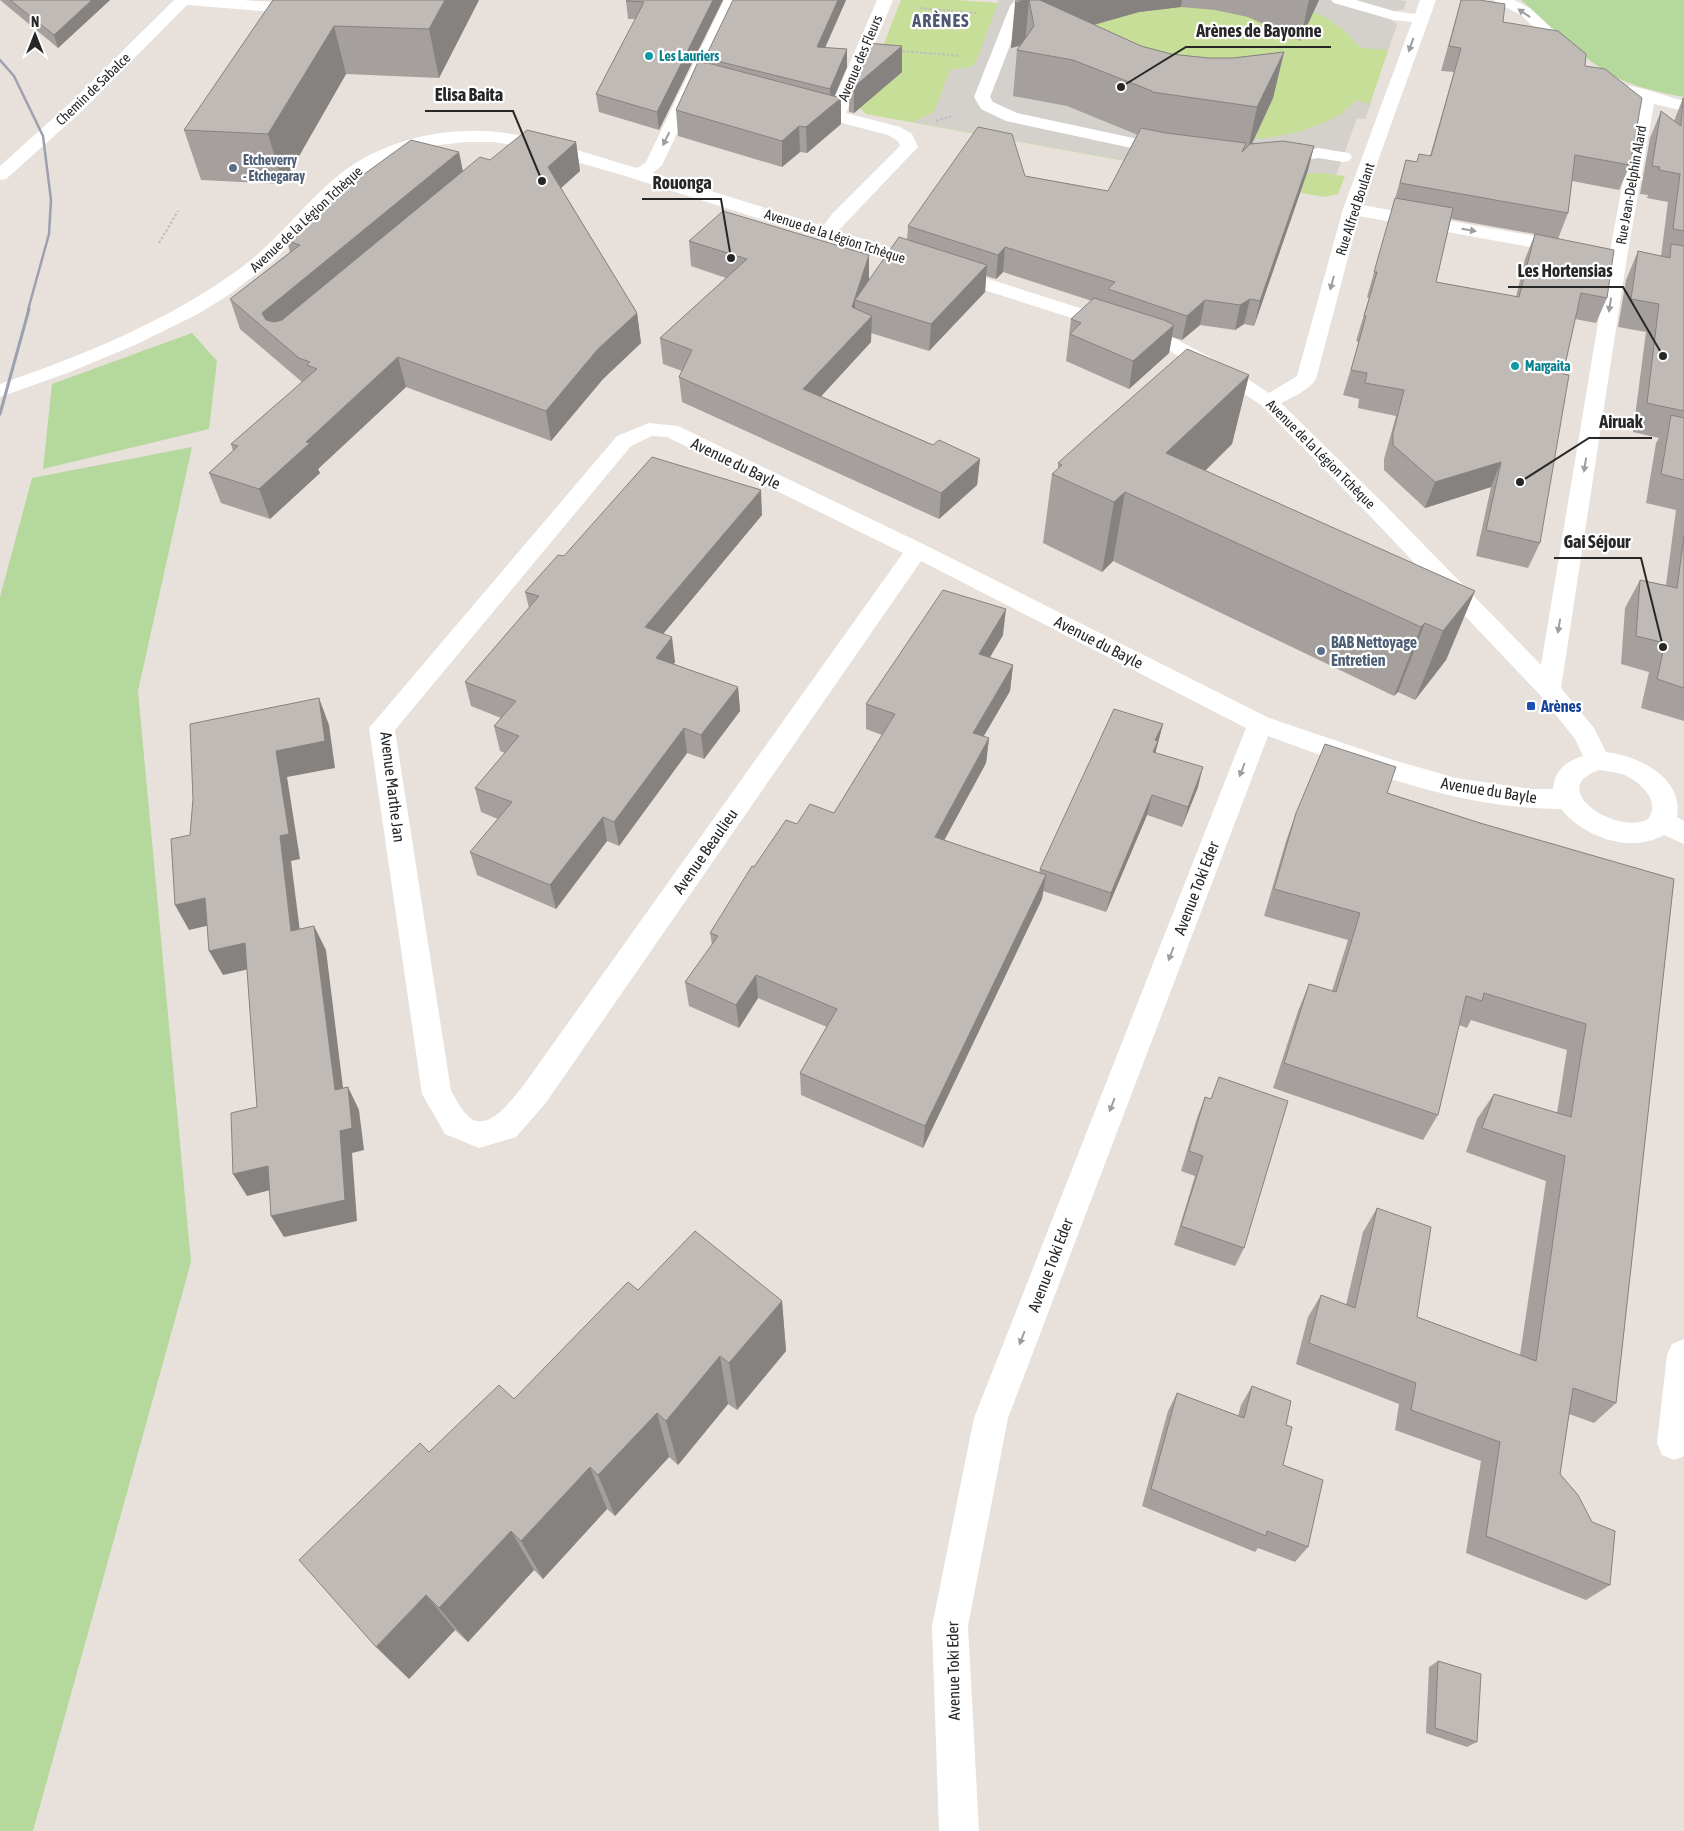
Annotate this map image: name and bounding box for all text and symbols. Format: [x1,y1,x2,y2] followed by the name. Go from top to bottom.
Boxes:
[1518,8,1531,18] one-way arrow
[10,10,60,60] north arrow
[911,10,970,31] district label: ARÈNES
[835,13,885,103] street label: Avenue des Fleurs
[31,14,39,30] text: N
[1186,14,1331,47] callout: Arènes de Bayonne
[1195,20,1322,41] text: Arènes de Bayonne
[1406,38,1414,53] one-way arrow
[659,48,719,64] place label: Les Lauriers
[53,50,133,128] street label: Chemin de Sabalce
[643,50,655,62] marker: Les Lauriers
[425,78,513,111] callout: Elisa Baita
[435,84,503,105] text: Elisa Baita
[1613,124,1649,246] street label: Rue Jean-Delphin Alard
[662,132,670,146] one-way arrow
[243,152,305,184] place label: Etcheverry - Etchegaray
[1332,161,1378,257] street label: Rue Alfred Boulant
[227,162,239,174] marker: Etcheverry - Etchegaray
[247,163,365,275] street label: Avenue de la Légion Tchèque
[642,166,721,199] callout: Rouonga
[652,172,712,193] text: Rouonga
[762,206,908,266] street label: Avenue de la Légion Tchèque
[1462,227,1478,235] one-way arrow
[1508,254,1623,287] callout: Les Hortensias
[1517,260,1613,281] text: Les Hortensias
[1328,275,1336,290] one-way arrow
[1606,297,1614,313] one-way arrow
[1525,358,1571,374] place label: Margaita
[1509,360,1521,372] marker: Margaita
[1263,396,1379,512] street label: Avenue de la Légion Tchèque
[1589,405,1652,438] callout: Airuak
[1598,411,1644,432] text: Airuak
[688,434,784,493] street label: Avenue du Bayle
[1580,458,1588,474] one-way arrow
[1554,525,1641,558] callout: Gai Séjour
[1564,531,1631,552] text: Gai Séjour
[1051,612,1146,673] street label: Avenue du Bayle
[1555,618,1563,634] one-way arrow
[1331,633,1417,669] place label: BAB Nettoyage Entretien
[1315,645,1327,657] marker: BAB Nettoyage Entretien
[1540,697,1582,715] place label: Arènes
[1525,700,1537,712] marker: Arènes
[377,731,409,843] street label: Avenue Marthe Jan
[1238,762,1245,777] one-way arrow
[1440,774,1538,807] street label: Avenue du Bayle
[669,805,741,897] street label: Avenue Beaulieu
[1170,838,1222,937] street label: Avenue Toki Eder
[1167,947,1175,962] one-way arrow
[1108,1098,1116,1113] one-way arrow
[1024,1215,1076,1314] street label: Avenue Toki Eder
[1017,1331,1025,1345] one-way arrow
[943,1621,963,1721] street label: Avenue Toki Eder

